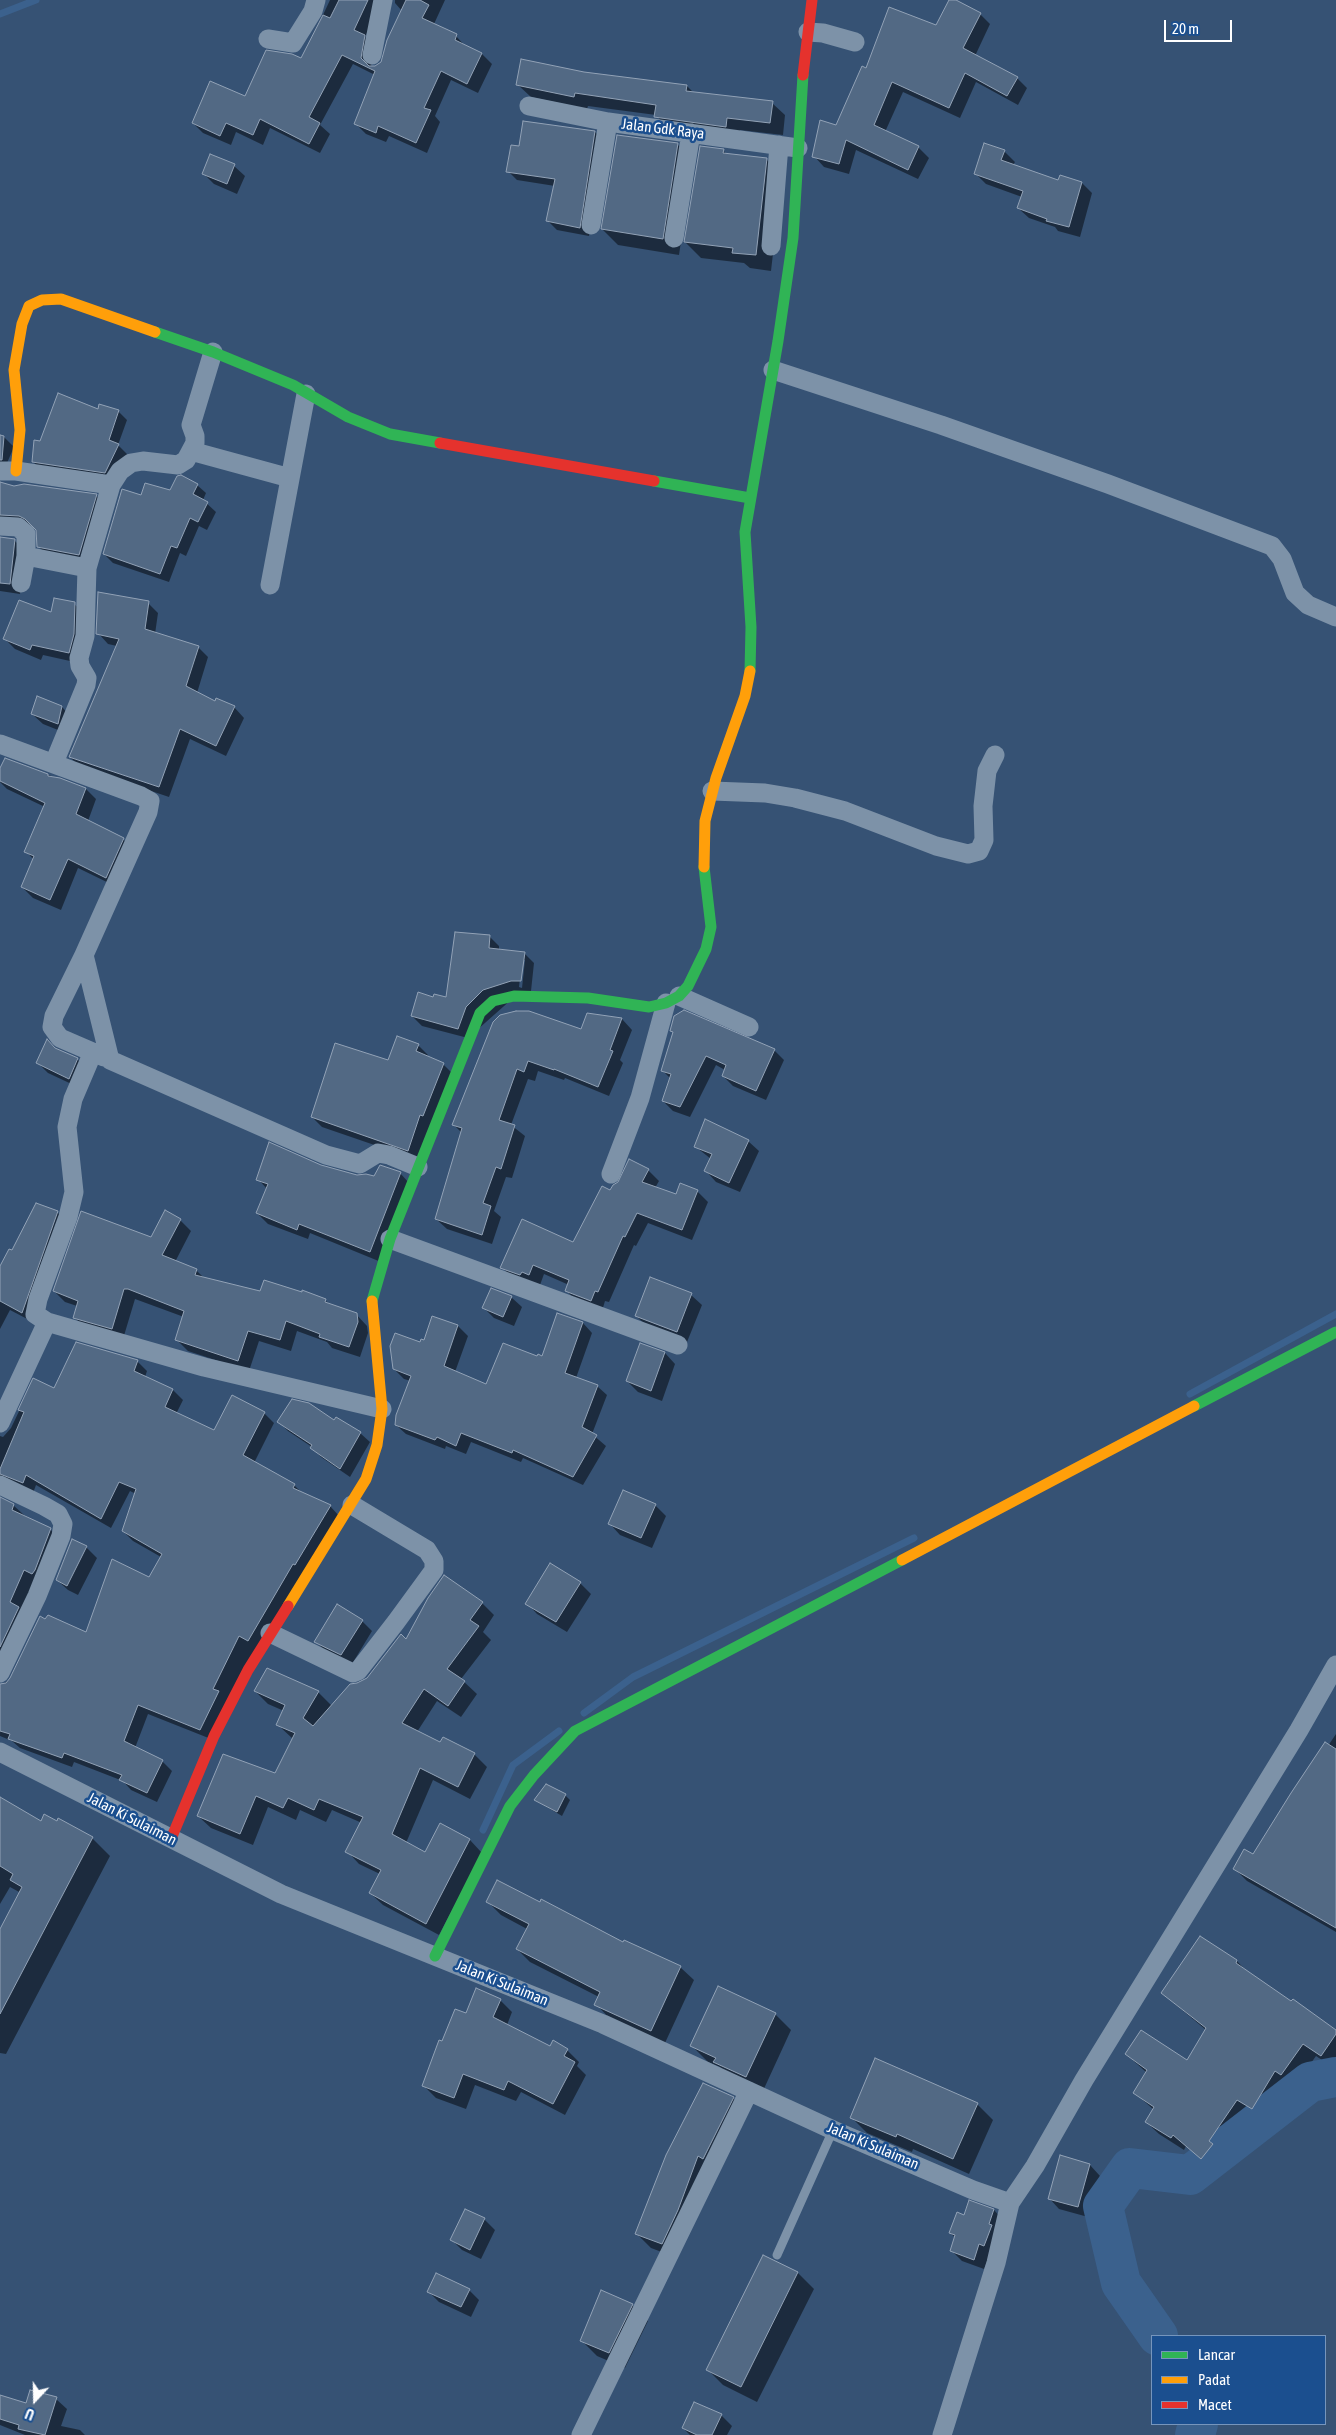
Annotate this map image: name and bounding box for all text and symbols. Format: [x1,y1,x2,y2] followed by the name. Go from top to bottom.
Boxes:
[1166,10,1234,42] scale bar
[1172,20,1199,37] text: 20 m
[621,115,705,143] street label: Jalan Gdk Raya
[84,1789,180,1849] street label: Jalan Ki Sulaiman
[453,1956,551,2010] street label: Jalan Ki Sulaiman
[824,2119,922,2173] street label: Jalan Ki Sulaiman
[1151,2335,1326,2425] legend
[1198,2346,1235,2363] text: Lancar
[1198,2371,1230,2388] text: Padat
[10,2375,60,2425] north arrow
[1198,2396,1232,2413] text: Macet
[23,2405,36,2423] text: U

